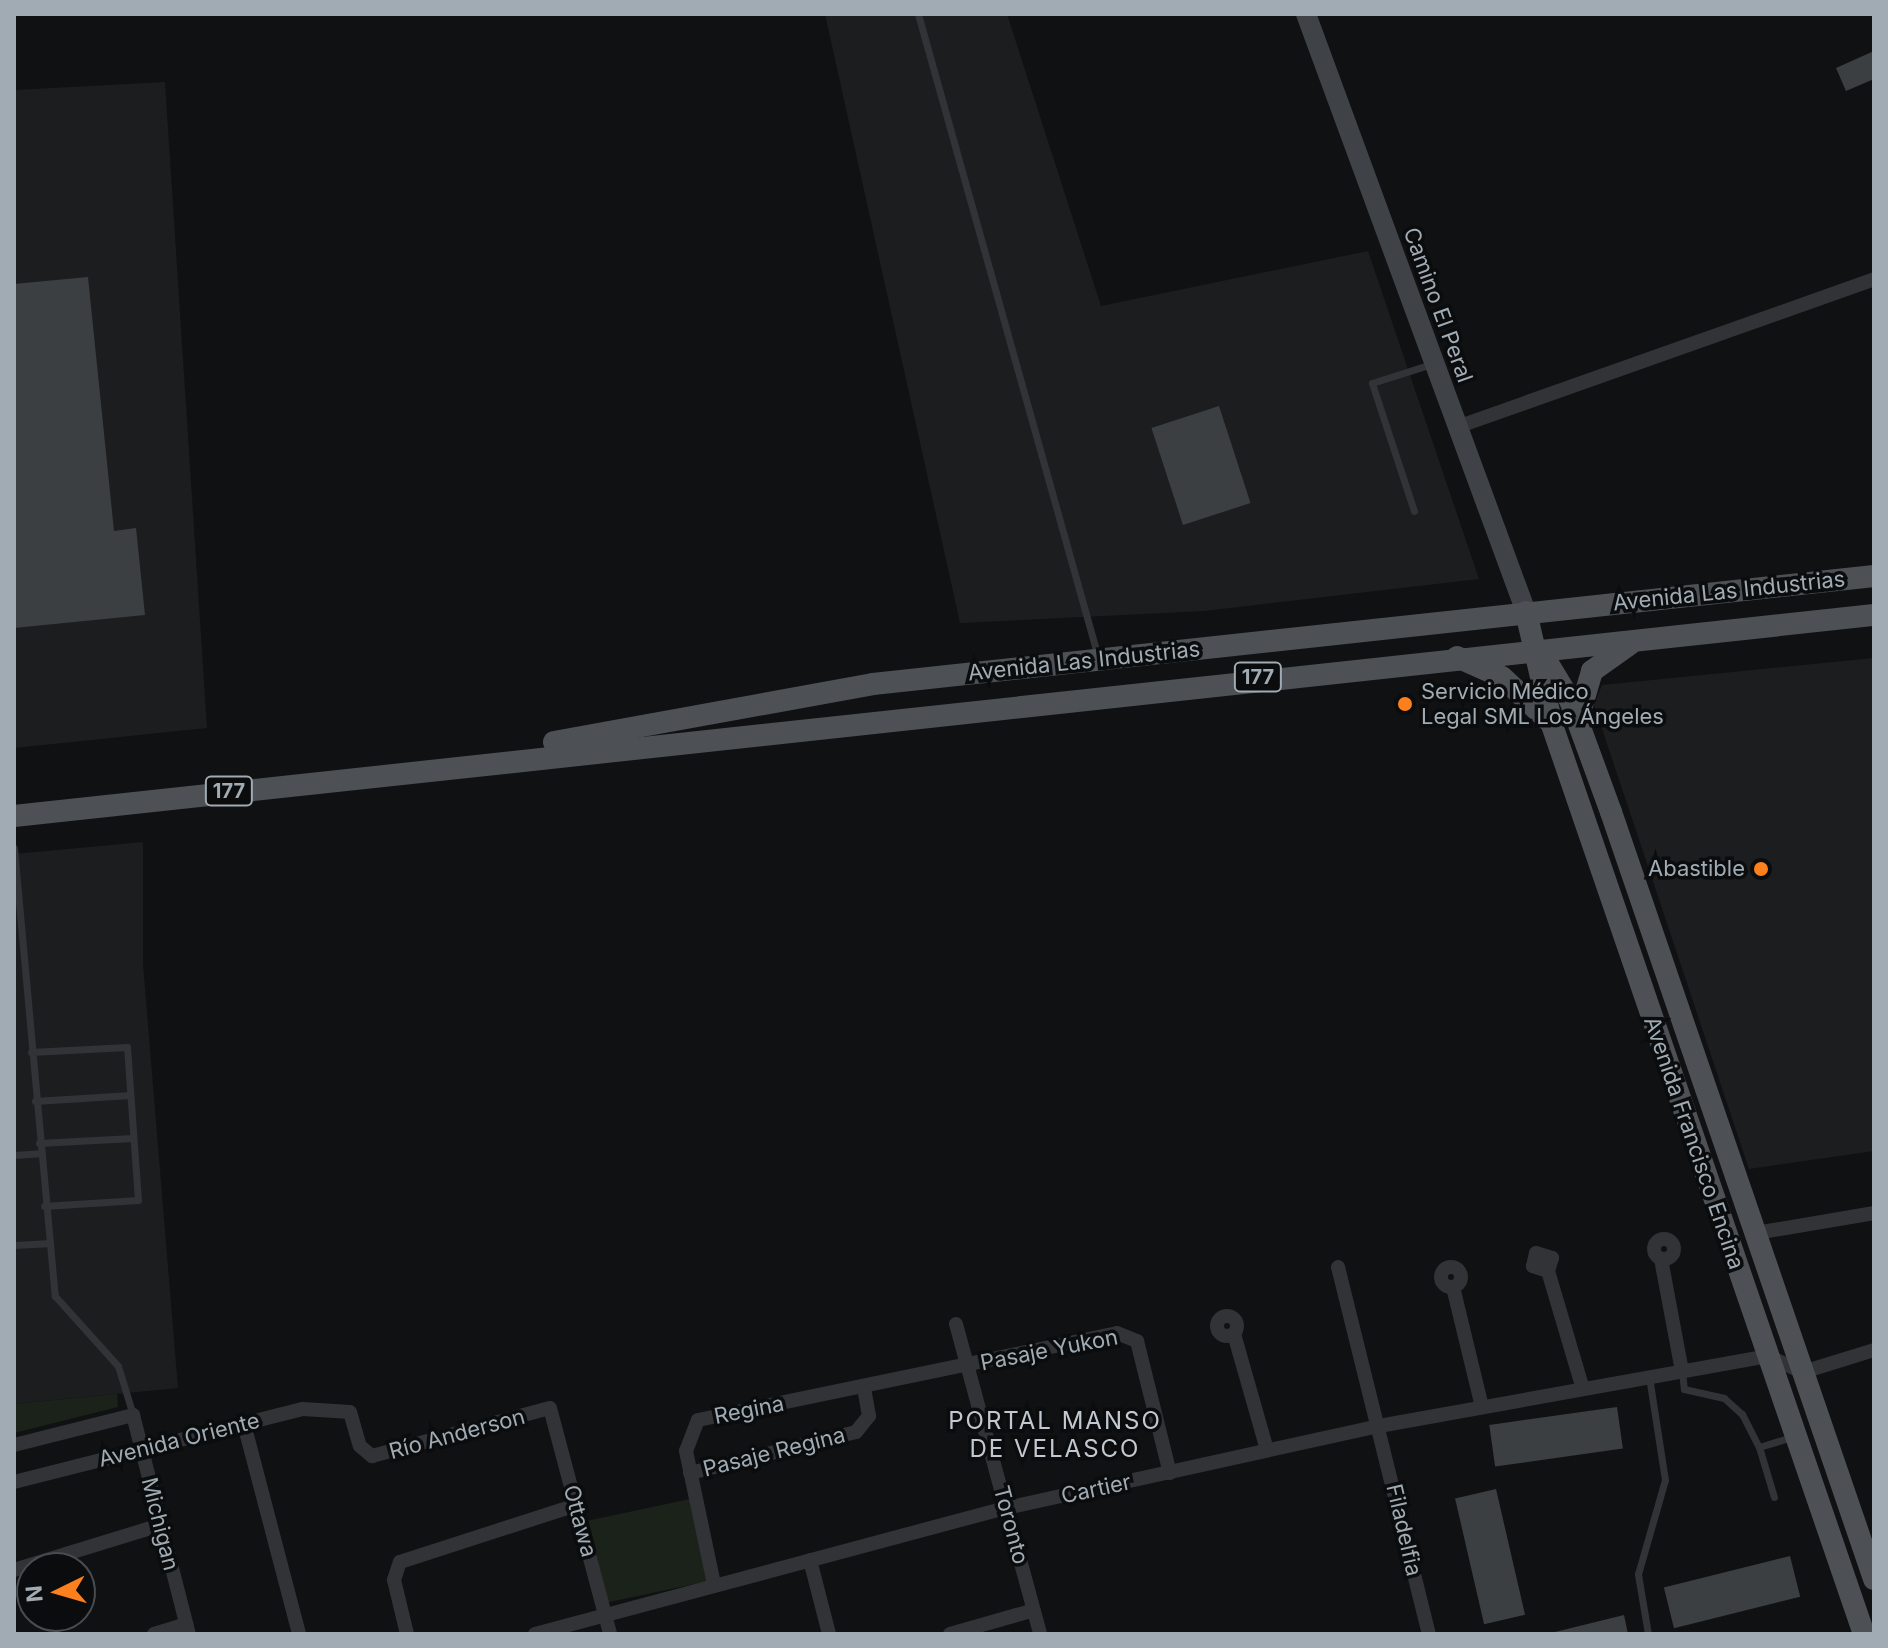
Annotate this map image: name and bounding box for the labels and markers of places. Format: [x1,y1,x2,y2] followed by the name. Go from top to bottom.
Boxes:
[1421,678,1664,730] place label: Servicio Médico Legal SML Los Ángeles
[1396,695,1414,713] marker: Servicio Médico Legal SML Los Ángeles
[1648,856,1745,882] place label: Abastible
[1752,860,1770,878] marker: Abastible

